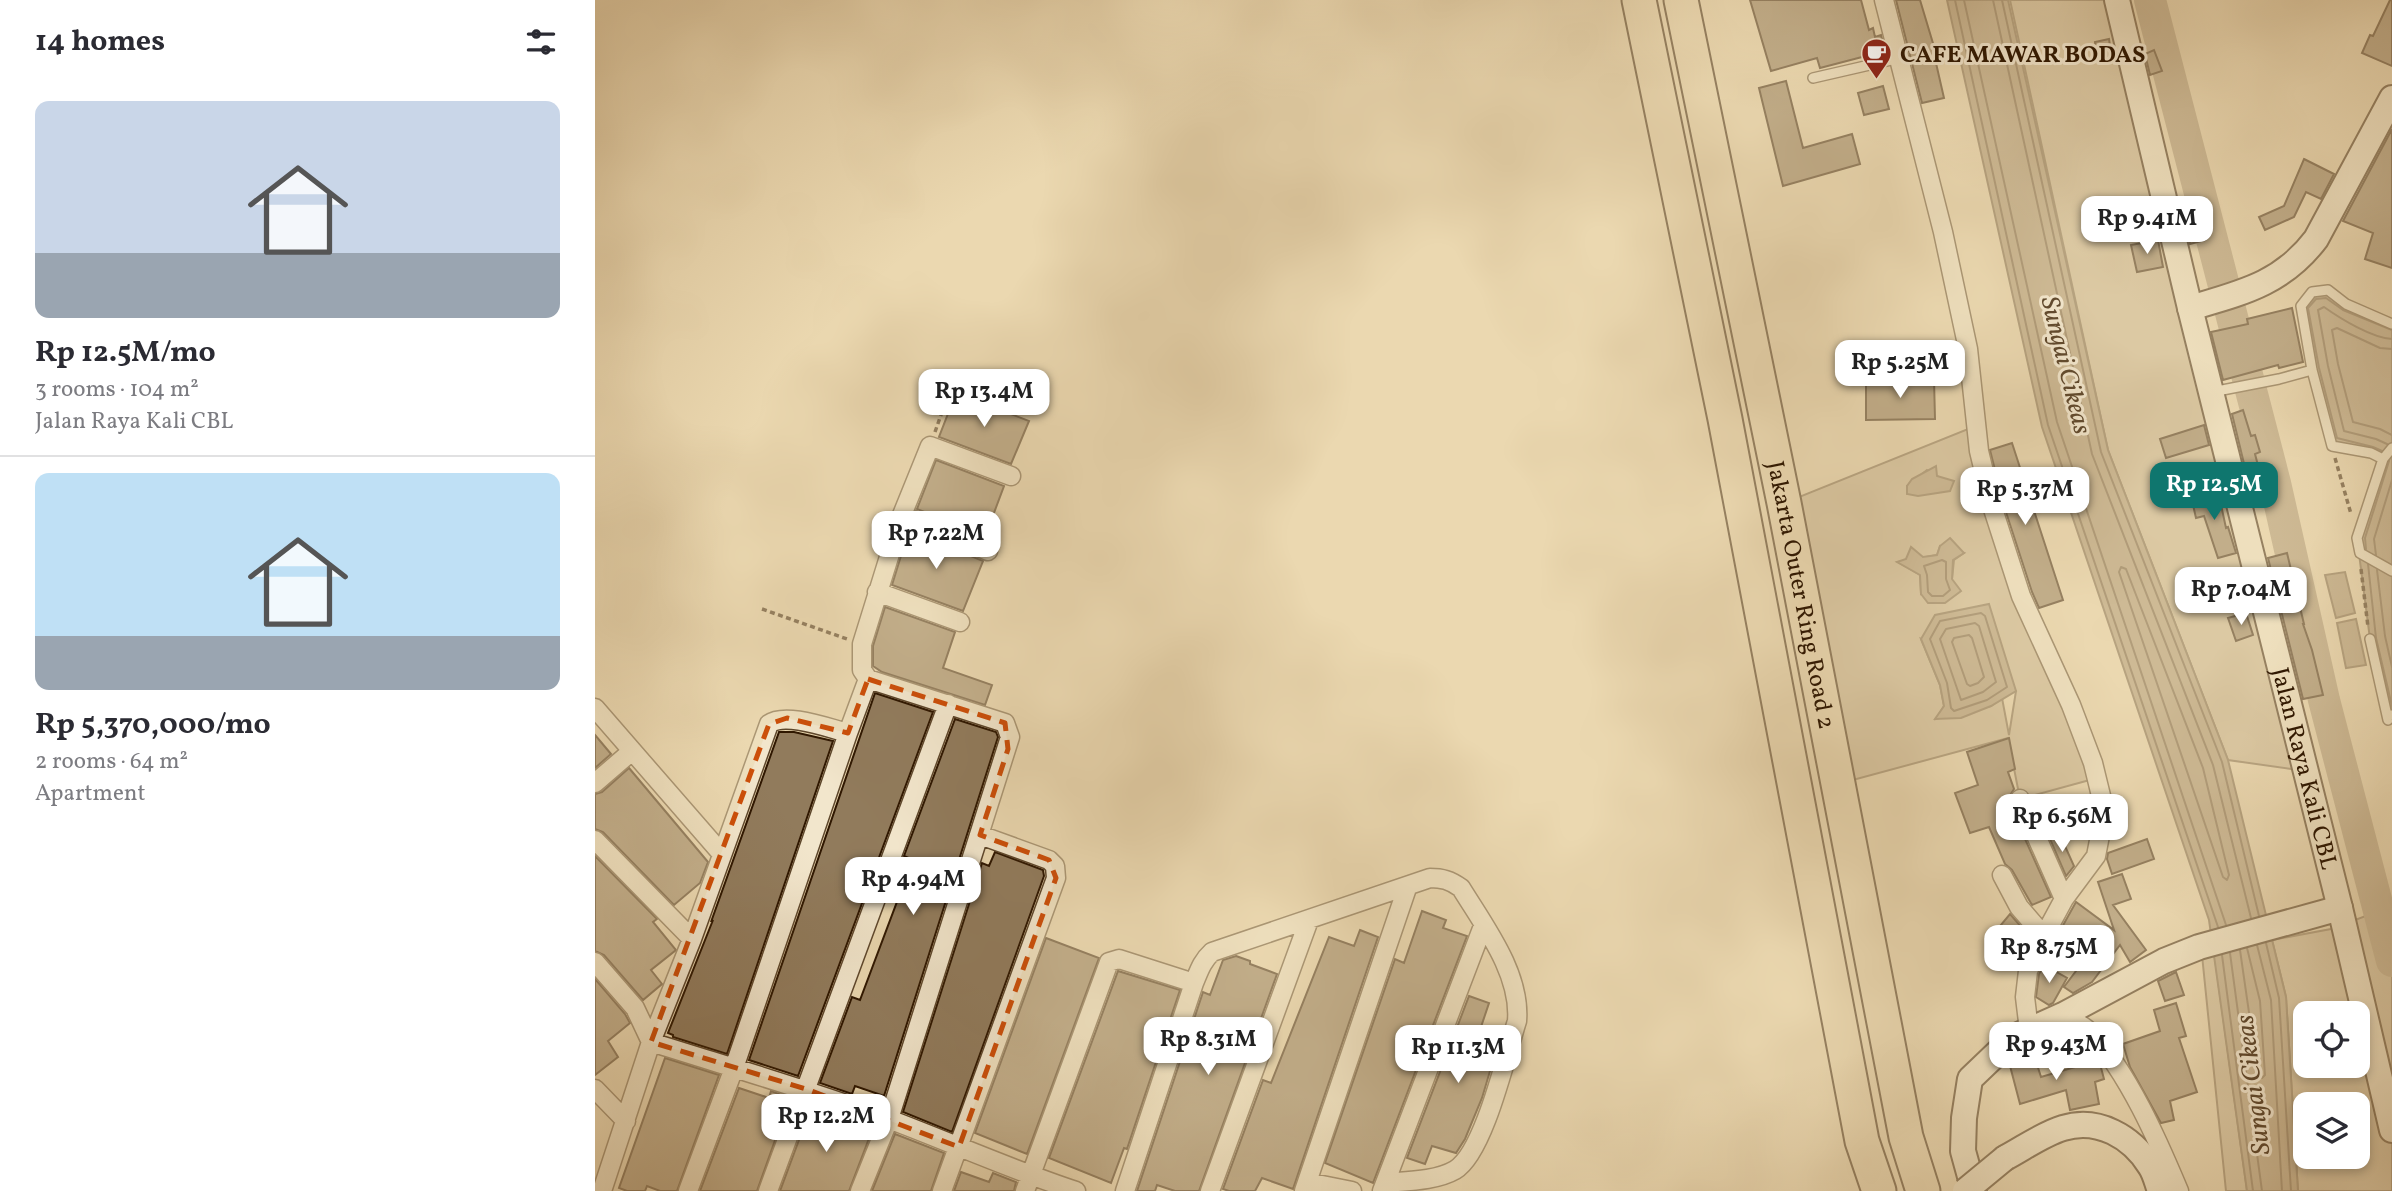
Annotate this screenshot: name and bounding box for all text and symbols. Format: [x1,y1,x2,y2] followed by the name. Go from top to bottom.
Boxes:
[35,21,165,63] text: 14 homes
[522,23,560,61] icon: filters
[1860,37,1894,81] cafe icon: CAFE MAWAR BODAS
[1900,39,2146,73] place label: CAFE MAWAR BODAS
[235,147,361,273] icon: home
[2075,196,2219,256] pin: Rp 9.41M
[2097,203,2197,235] text: Rp 9.41M
[2031,293,2100,439] water label: Sungai Cikeas
[35,332,216,374] text: Rp 12.5M/mo
[1828,340,1972,400] pin: Rp 5.25M
[1851,347,1949,379] text: Rp 5.25M
[912,370,1056,429] pin: Rp 13.4M
[35,374,199,406] text: 3 rooms · 104 m²
[935,376,1033,408] text: Rp 13.4M
[35,406,233,438] text: Jalan Raya Kali CBL
[1757,458,1842,732] street label: Jakarta Outer Ring Road 2
[2142,462,2286,522] pin: Rp 12.5M
[1953,468,2097,527] pin: Rp 5.37M
[2166,469,2262,501] text: Rp 12.5M
[1976,474,2074,506] text: Rp 5.37M
[864,512,1008,571] pin: Rp 7.22M
[888,518,984,550] text: Rp 7.22M
[235,519,361,645] icon: home
[2169,568,2313,627] pin: Rp 7.04M
[2191,574,2291,606] text: Rp 7.04M
[2262,664,2345,873] street label: Jalan Raya Kali CBL
[35,704,271,746] text: Rp 5,370,000/mo
[35,746,188,778] text: 2 rooms · 64 m²
[35,778,146,810] text: Apartment
[1990,794,2134,854] pin: Rp 6.56M
[2012,801,2112,833] text: Rp 6.56M
[841,858,985,917] pin: Rp 4.94M
[861,864,965,896] text: Rp 4.94M
[1977,926,2121,985] pin: Rp 8.75M
[2000,932,2098,964] text: Rp 8.75M
[2293,1001,2370,1169] map controls
[2293,1001,2370,1078] button: locate
[2227,1012,2280,1157] water label: Sungai Cikeas
[1136,1018,1280,1077] pin: Rp 8.31M
[1984,1023,2128,1082] pin: Rp 9.43M
[1160,1024,1256,1056] text: Rp 8.31M
[1386,1026,1530,1085] pin: Rp 11.3M
[2005,1029,2107,1061] text: Rp 9.43M
[1411,1032,1505,1064] text: Rp 11.3M
[2293,1092,2370,1169] button: layers
[754,1094,898,1154] pin: Rp 12.2M
[777,1101,875,1133] text: Rp 12.2M

